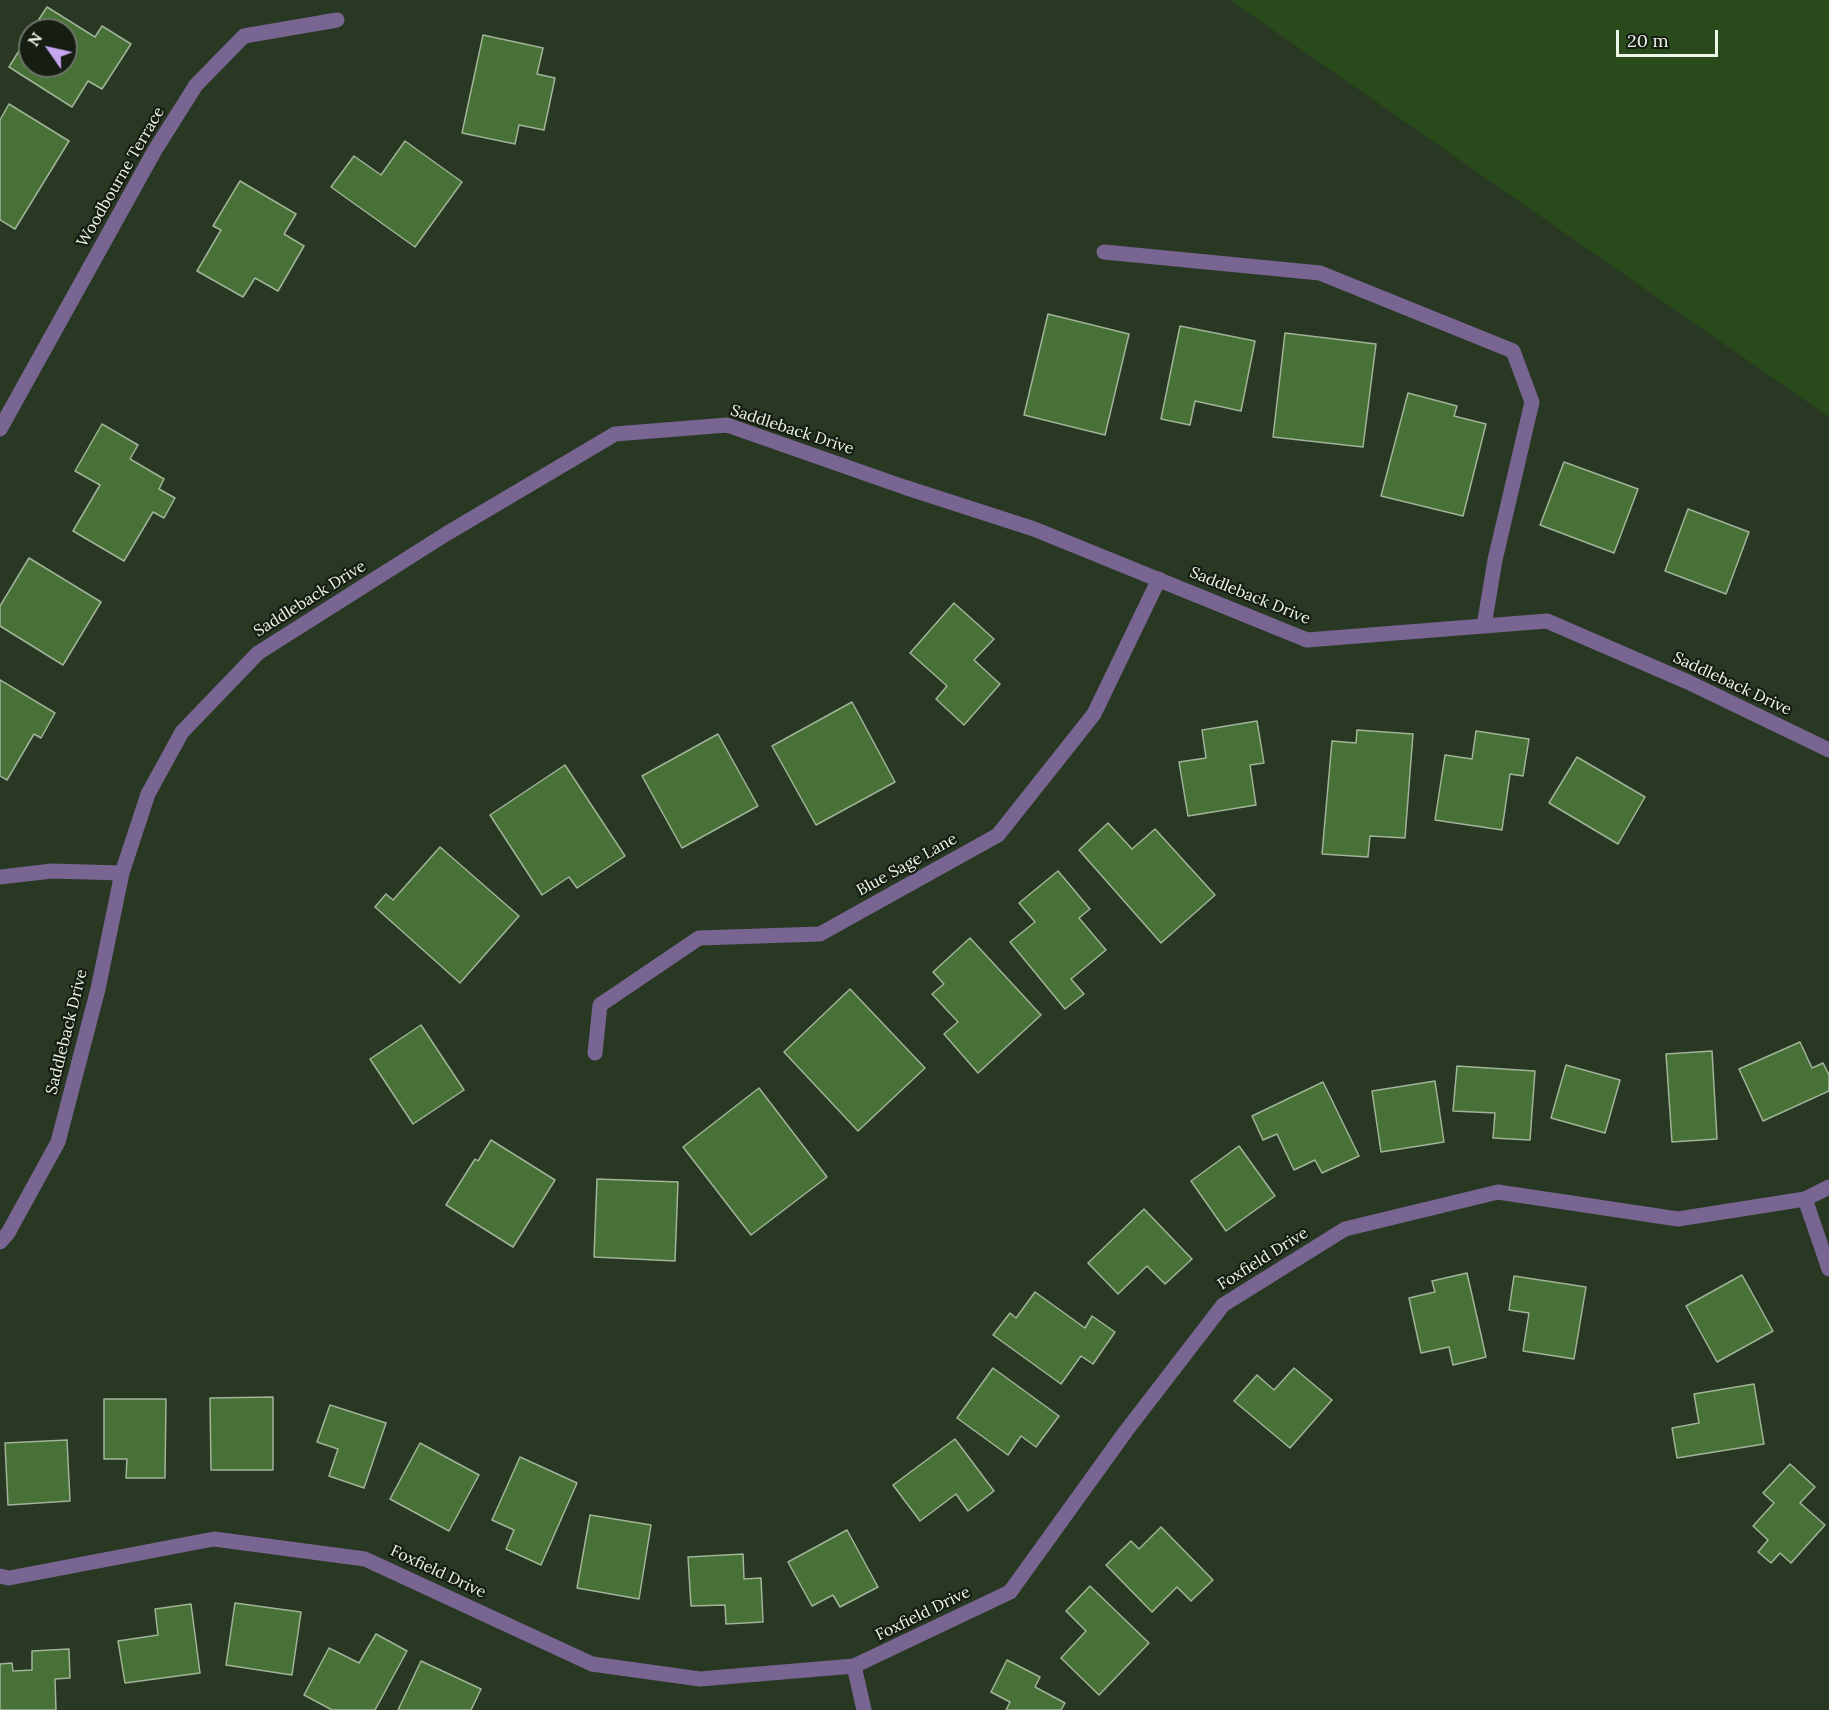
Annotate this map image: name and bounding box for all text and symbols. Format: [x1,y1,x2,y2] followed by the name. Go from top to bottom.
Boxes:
[18,18,78,78] north arrow
[1619,18,1721,56] scale bar
[23,28,46,50] text: N
[1627,29,1669,52] text: 20 m
[73,104,169,250] street label: Woodbourne Terrace
[728,401,856,459] street label: Saddleback Drive
[250,557,370,641] street label: Saddleback Drive
[1187,563,1313,629] street label: Saddleback Drive
[1670,648,1794,720] street label: Saddleback Drive
[853,830,961,900] street label: Blue Sage Lane
[42,967,92,1097] street label: Saddleback Drive
[1214,1224,1312,1294] street label: Foxfield Drive
[387,1542,489,1602] street label: Foxfield Drive
[872,1583,974,1645] street label: Foxfield Drive

